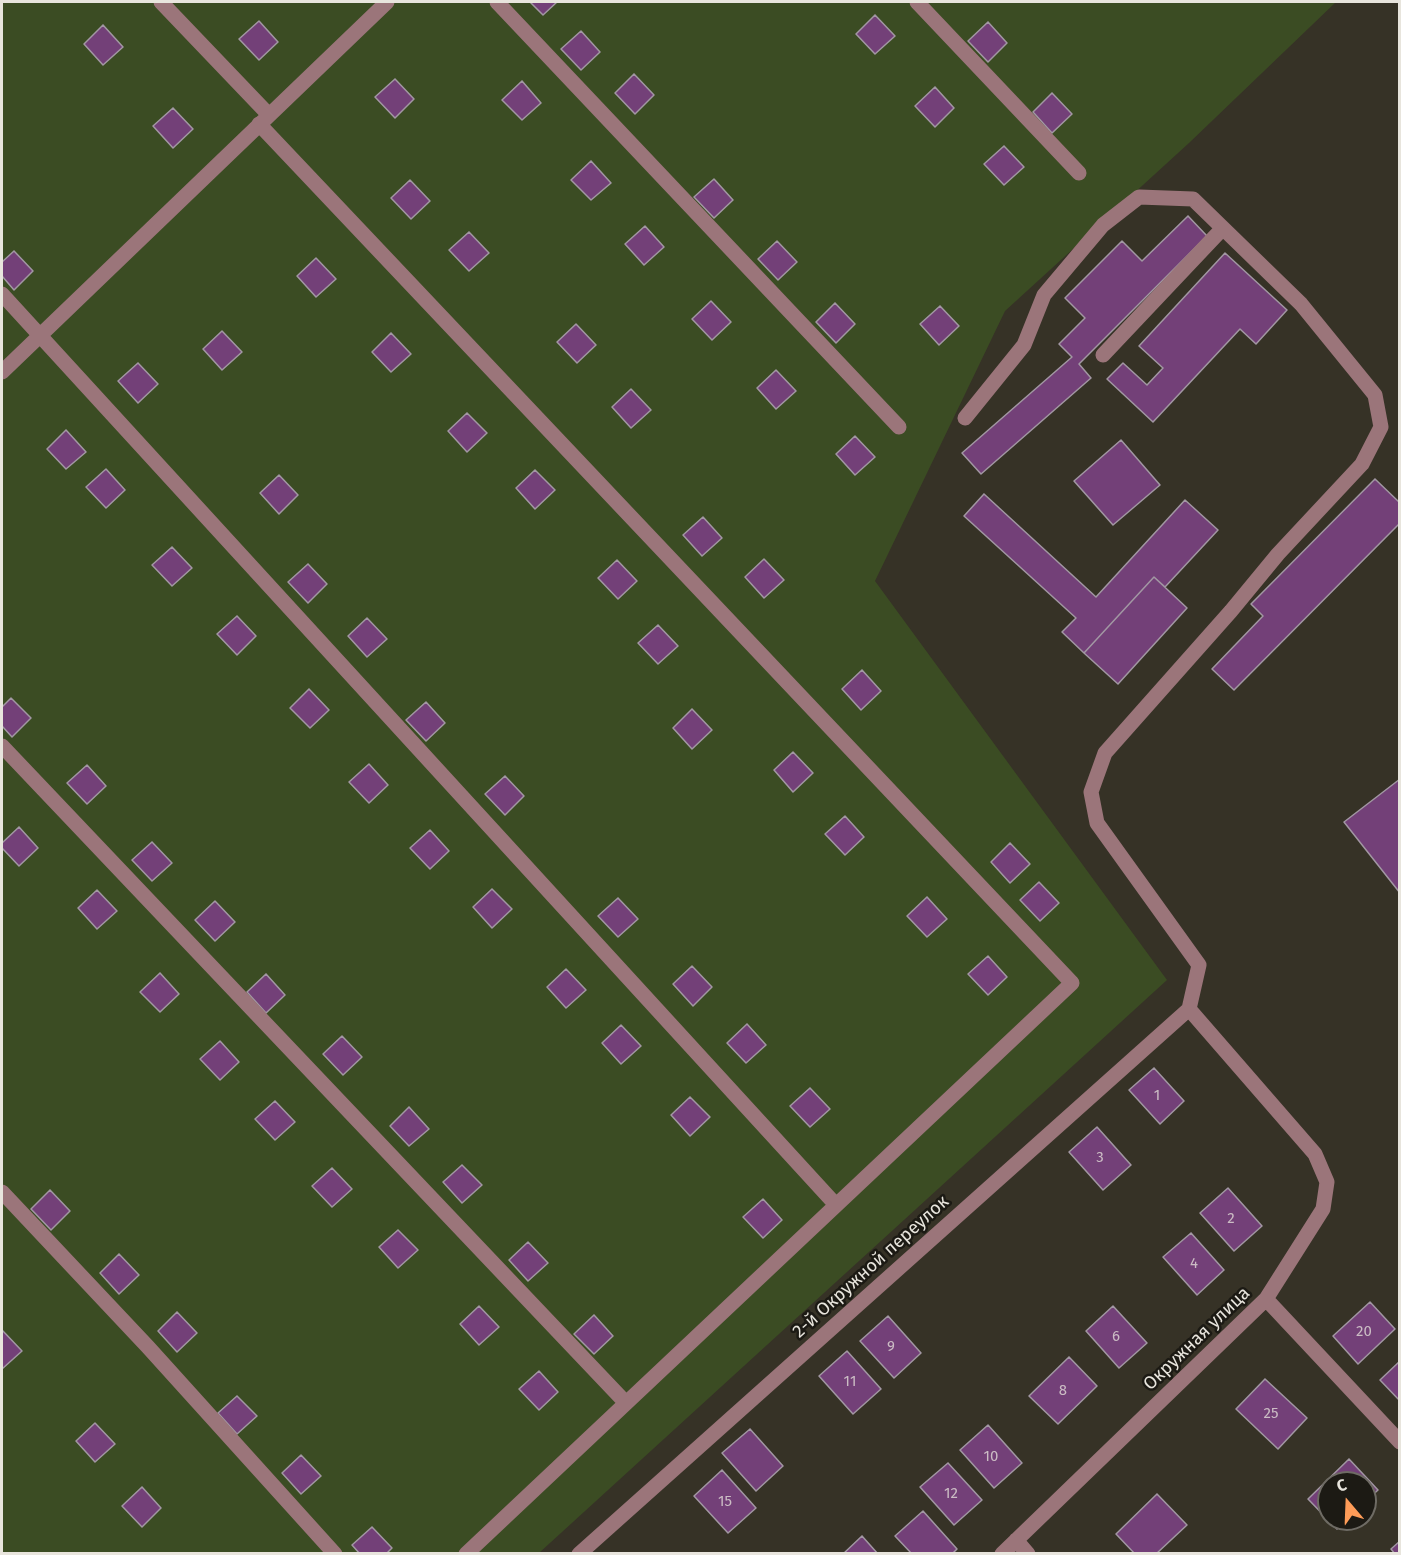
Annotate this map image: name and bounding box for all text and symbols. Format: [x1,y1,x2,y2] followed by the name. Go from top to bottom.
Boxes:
[1154,1087,1160,1105] house number: 1
[1096,1149,1104,1167] house number: 3
[789,1191,953,1343] street label: 2-й Окружной переулок
[1227,1210,1235,1228] house number: 2
[1190,1255,1198,1273] house number: 4
[1139,1283,1255,1395] street label: Окружная улица
[1356,1323,1372,1341] house number: 20
[1112,1328,1120,1346] house number: 6
[887,1338,895,1356] house number: 9
[844,1373,856,1391] house number: 11
[1059,1382,1067,1400] house number: 8
[1264,1405,1278,1423] house number: 25
[984,1448,998,1466] house number: 10
[1317,1471,1377,1531] north arrow
[1334,1475,1349,1496] text: С
[944,1485,958,1503] house number: 12
[718,1493,732,1511] house number: 15

